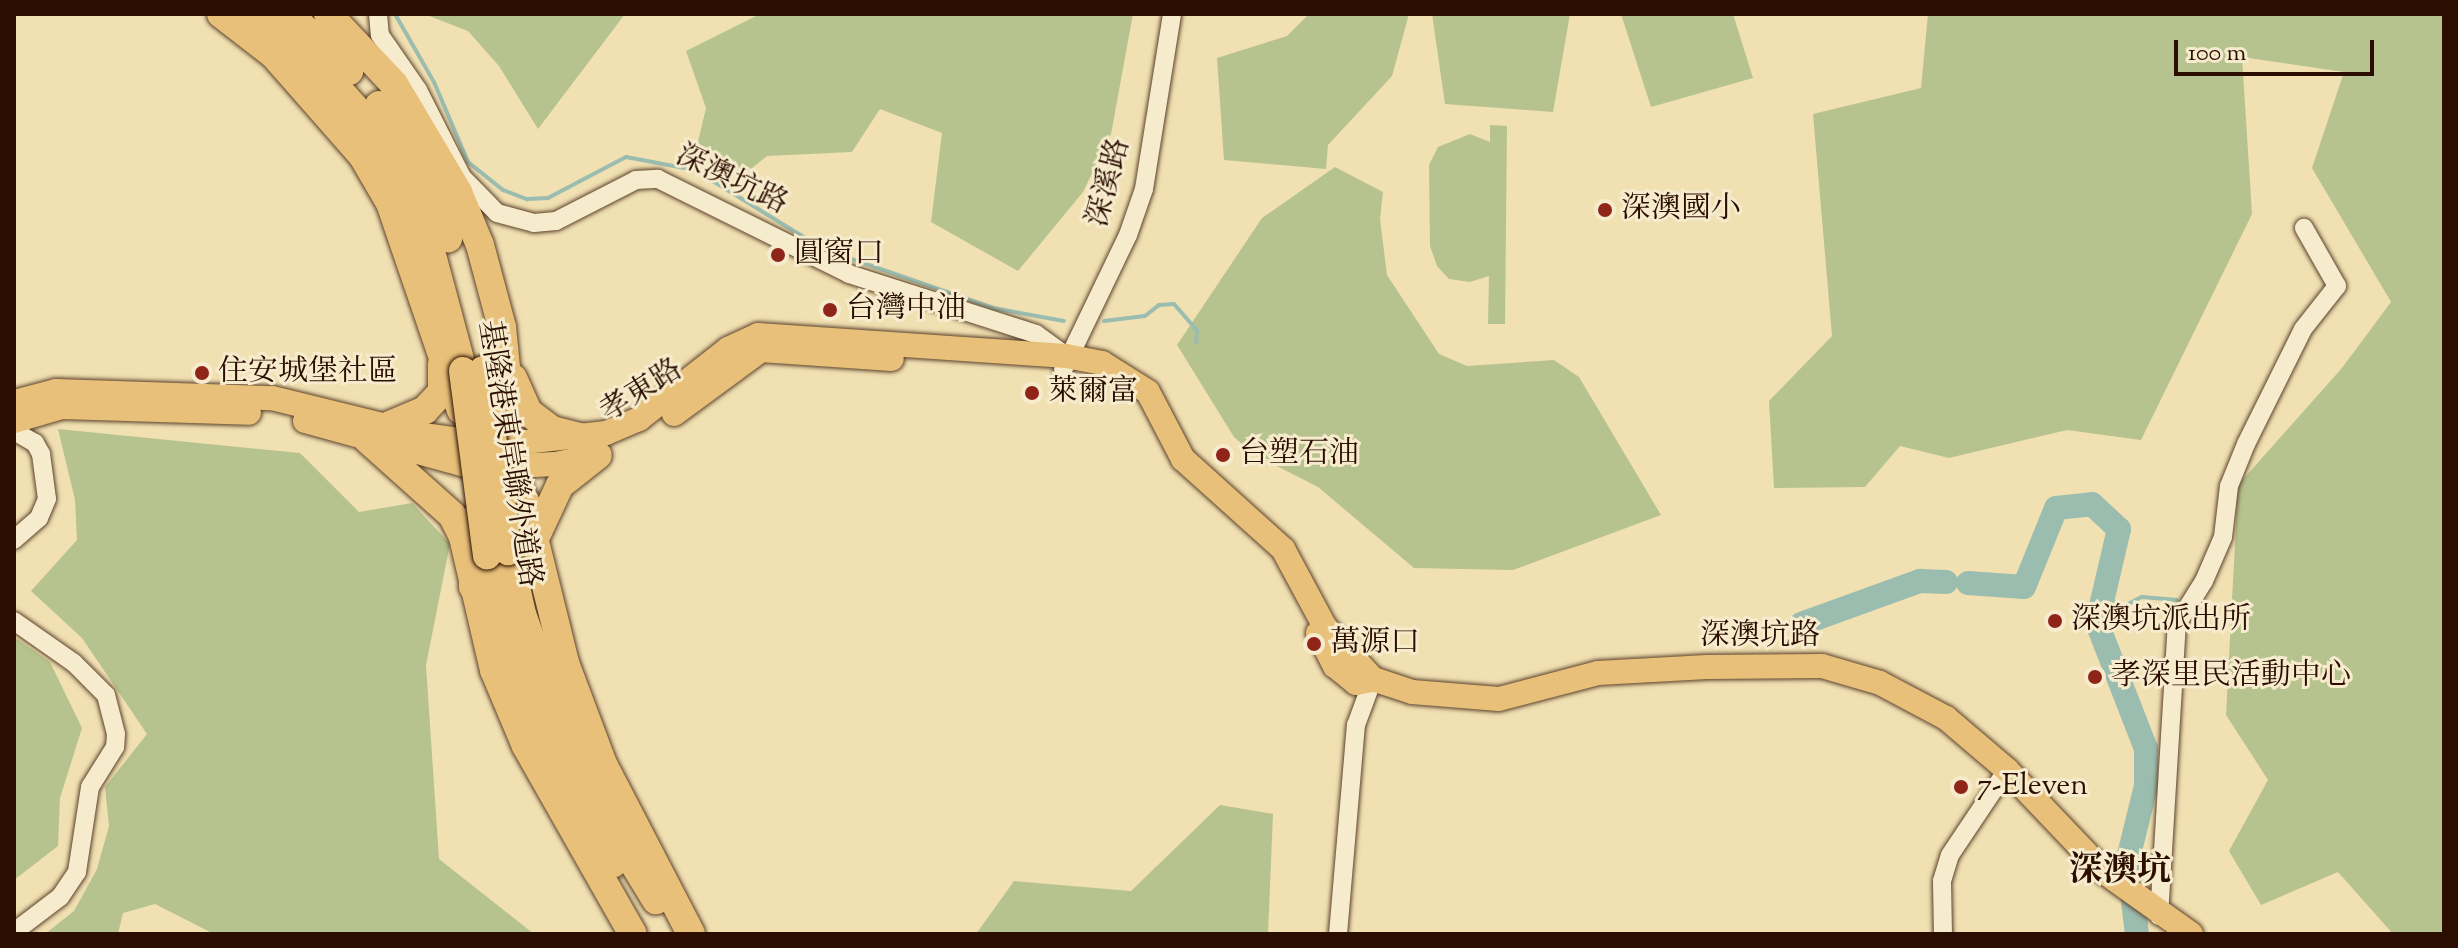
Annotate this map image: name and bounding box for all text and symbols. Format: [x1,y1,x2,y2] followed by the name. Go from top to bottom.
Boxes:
[2178,24,2378,74] scale bar
[2188,37,2246,71] text: 100 m
[1081,135,1139,231] street label: 深溪路
[669,139,793,223] street label: 深澳坑路
[1621,192,1741,228] place label: 深澳國小
[1596,201,1614,219] marker: 深澳國小
[794,237,884,273] place label: 圓窗口
[769,246,787,264] marker: 圓窗口
[846,292,966,328] place label: 台灣中油
[821,301,839,319] marker: 台灣中油
[469,318,547,590] street label: 基隆港東岸聯外道路
[594,353,690,431] street label: 孝東路
[218,355,398,391] place label: 住安城堡社區
[193,364,211,382] marker: 住安城堡社區
[1048,375,1138,411] place label: 萊爾富
[1023,384,1041,402] marker: 萊爾富
[1239,437,1359,473] place label: 台塑石油
[1214,446,1232,464] marker: 台塑石油
[2071,603,2251,639] place label: 深澳坑派出所
[2046,612,2064,630] marker: 深澳坑派出所
[1700,619,1820,655] street label: 深澳坑路
[1330,626,1420,662] place label: 萬源口
[1305,635,1323,653] marker: 萬源口
[2111,659,2351,695] place label: 孝深里民活動中心
[2086,668,2104,686] marker: 孝深里民活動中心
[1977,769,2088,805] place label: 7-Eleven
[1952,778,1970,796] marker: 7-Eleven
[2069,852,2171,892] district label: 深澳坑

